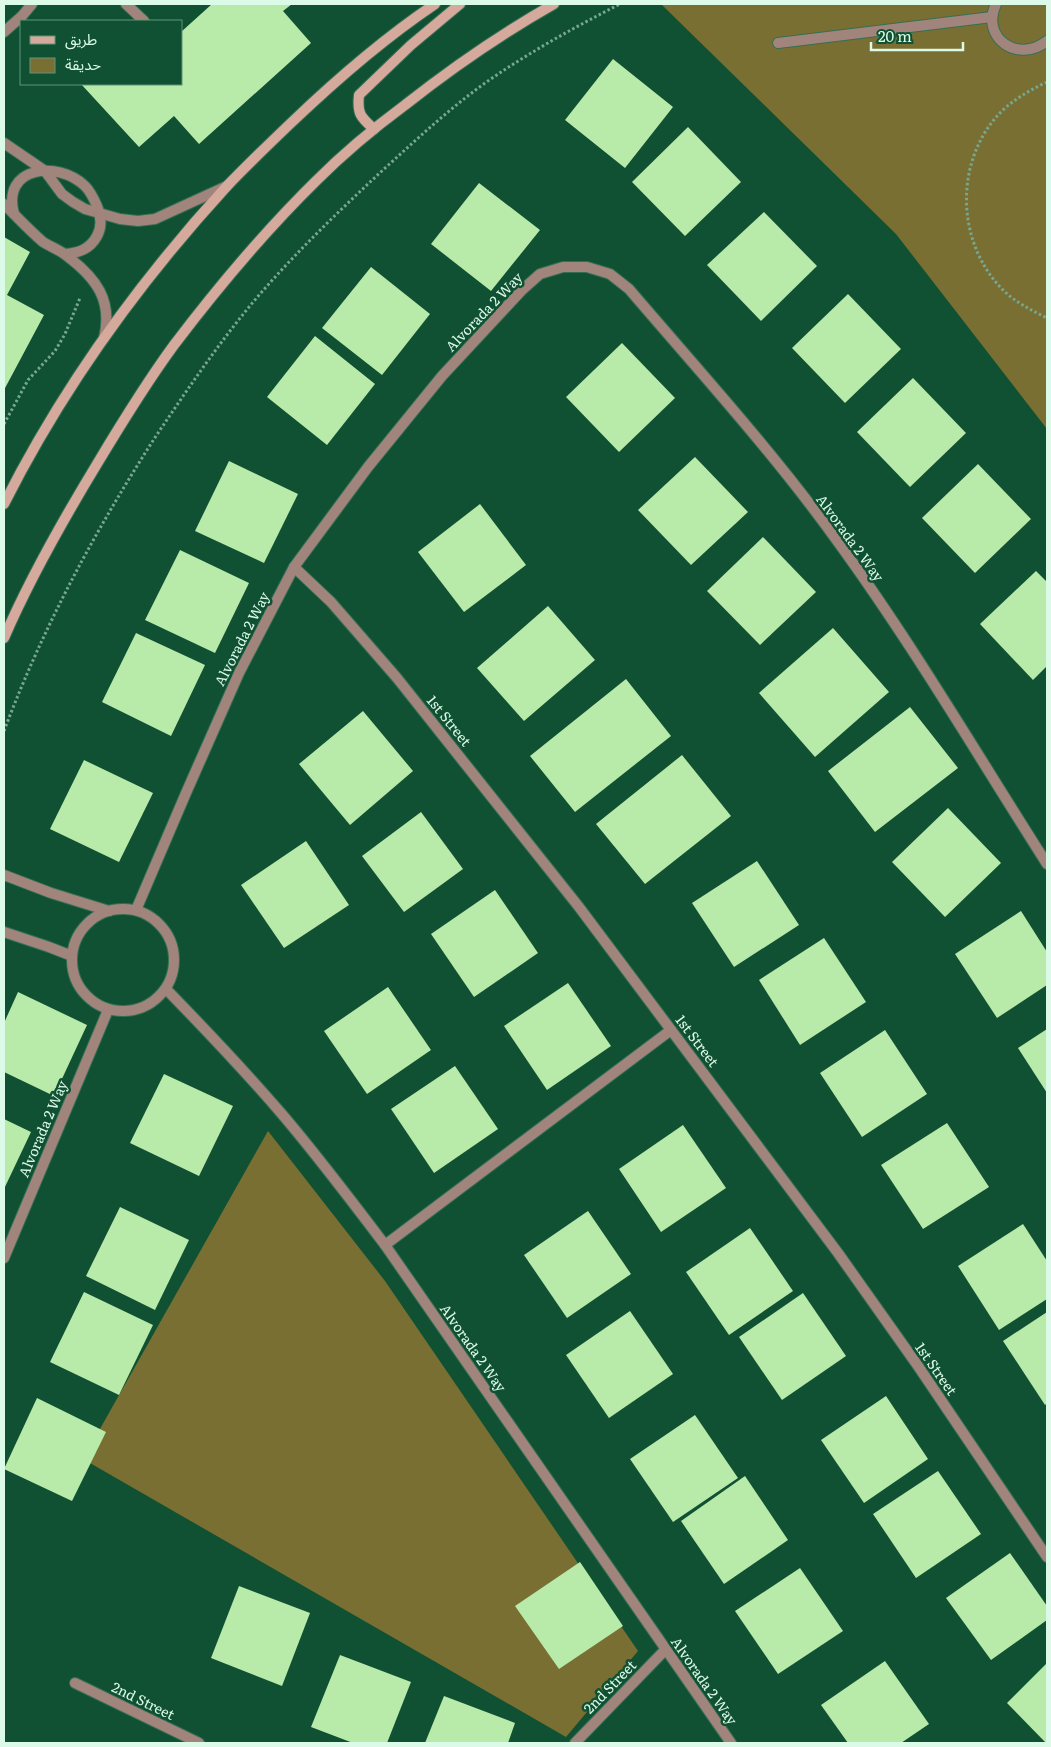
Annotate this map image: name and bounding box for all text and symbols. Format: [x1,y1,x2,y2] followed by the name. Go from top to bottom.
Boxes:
[20,20,182,85] legend
[871,20,964,52] scale bar
[878,24,912,47] text: 20 m
[65,27,97,50] text: طريق
[65,52,101,75] text: حديقة
[440,267,527,355] street label: Alvorada 2 Way
[812,490,890,586] street label: Alvorada 2 Way
[209,587,274,689] street label: Alvorada 2 Way
[423,691,477,750] street label: 1st Street
[672,1010,724,1071] street label: 1st Street
[13,1076,72,1180] street label: Alvorada 2 Way
[436,1299,512,1396] street label: Alvorada 2 Way
[911,1338,963,1399] street label: 1st Street
[667,1632,743,1729] street label: Alvorada 2 Way
[579,1655,640,1718] street label: 2nd Street
[109,1676,179,1724] street label: 2nd Street

